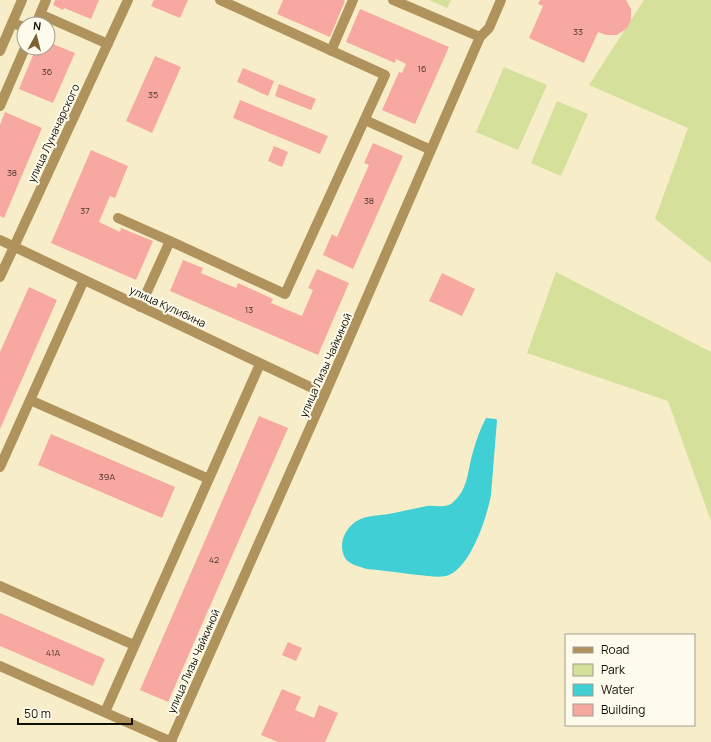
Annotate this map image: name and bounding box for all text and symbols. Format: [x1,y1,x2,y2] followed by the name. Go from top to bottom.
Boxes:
[16,16,56,56] north arrow
[32,18,42,34] text: N
[573,25,583,38] house number: 33
[417,62,427,75] house number: 16
[42,65,53,78] house number: 36
[23,81,83,185] street label: улица Луначарского
[148,88,158,101] house number: 35
[7,166,17,179] house number: 38
[364,194,374,207] house number: 38
[80,204,90,217] house number: 37
[127,282,209,330] street label: улица Кулибина
[245,303,253,316] house number: 13
[295,310,355,420] street label: улица Лизы Чайкиной
[99,470,115,483] house number: 39А
[209,553,219,566] house number: 42
[163,606,223,716] street label: улица Лизы Чайкиной
[565,634,695,726] legend
[601,641,629,658] text: Road
[46,646,61,659] house number: 41А
[601,661,626,678] text: Park
[601,681,635,698] text: Water
[18,700,132,726] scale bar
[601,701,645,718] text: Building
[24,705,51,722] text: 50 m

